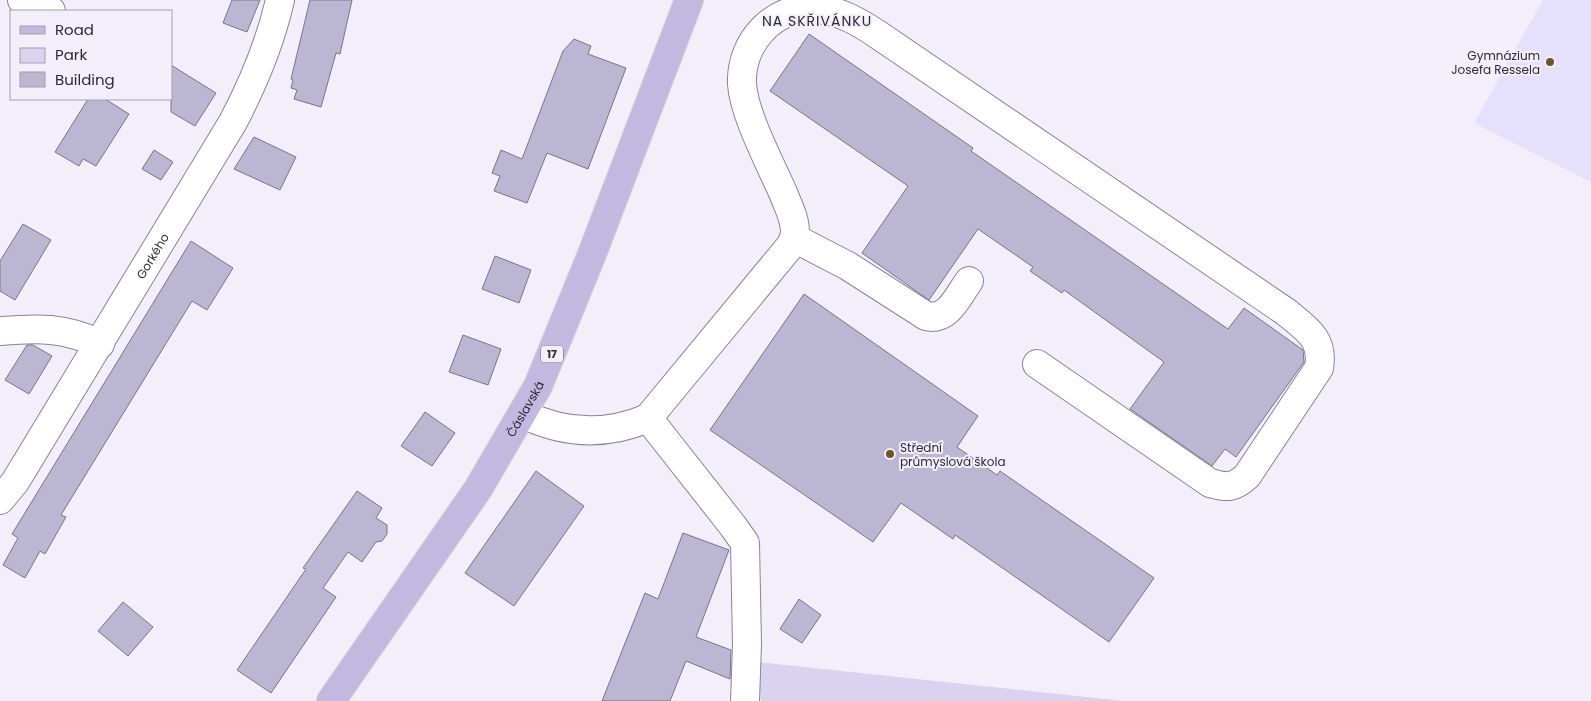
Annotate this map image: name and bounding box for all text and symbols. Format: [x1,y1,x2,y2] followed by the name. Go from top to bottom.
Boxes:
[10,10,172,100] legend
[762,11,872,31] district label: NA SKŘIVÁNKU
[55,19,94,40] text: Road
[55,44,87,65] text: Park
[1451,47,1540,78] place label: Gymnázium Josefa Ressela
[1544,56,1556,68] marker: Gymnázium Josefa Ressela
[55,69,115,90] text: Building
[132,229,173,282] street label: Gorkého
[541,346,563,362] road number: 17
[502,378,548,440] street label: Čáslavská
[900,439,1006,470] place label: Střední průmyslová škola
[884,448,896,460] marker: Střední průmyslová škola

